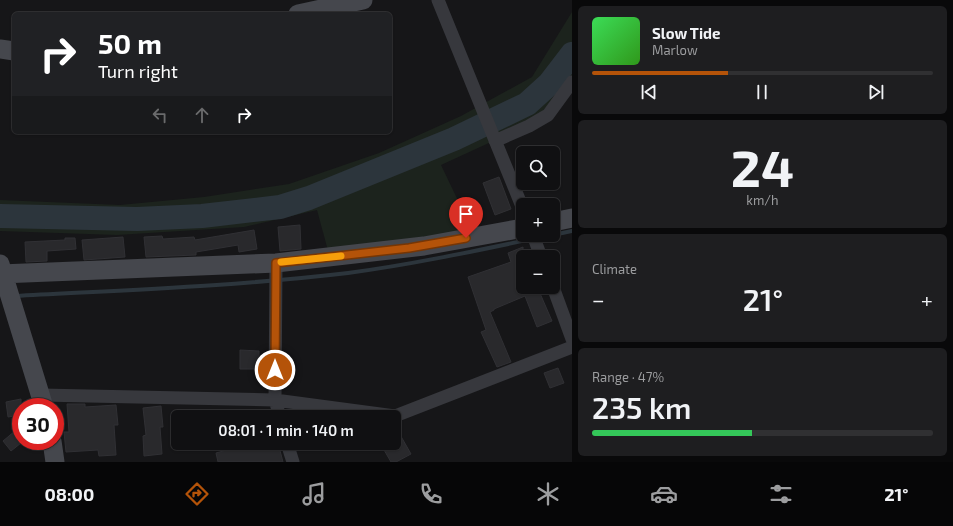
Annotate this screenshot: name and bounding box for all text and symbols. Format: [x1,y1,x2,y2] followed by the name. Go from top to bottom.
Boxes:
[652,24,720,42] text: Slow Tide
[98,26,162,60] text: 50 m
[32,28,84,80] icon: right
[652,42,698,58] text: Marlow
[98,60,178,82] text: Turn right
[638,81,660,103] icon: previous
[751,81,773,103] icon: pause
[865,81,887,103] icon: next
[149,104,171,126] icon: left
[191,104,213,126] icon: ahead
[233,104,255,126] icon: right
[731,135,794,197] text: 24
[516,146,560,294] map controls
[516,146,560,190] button: search
[746,192,779,208] text: km/h
[449,197,483,238] pin
[516,198,560,242] button: +
[455,203,477,225] icon: arrive
[516,250,560,294] button: −
[592,261,637,277] text: Climate
[743,281,783,317] text: 21°
[592,286,605,312] text: −
[921,286,933,312] text: +
[254,349,296,391] position arrow
[592,369,664,385] text: Range · 47%
[592,389,691,425] text: 235 km
[12,398,64,450] speed limit sign: 30
[218,421,354,439] text: 08:01 · 1 min · 140 m
[183,480,211,508] icon: directions
[300,480,328,508] icon: music
[417,480,445,508] icon: phone
[534,480,562,508] icon: climate
[650,480,678,508] icon: car
[767,480,795,508] icon: filters
[44,483,94,505] text: 08:00
[884,483,909,505] text: 21°

